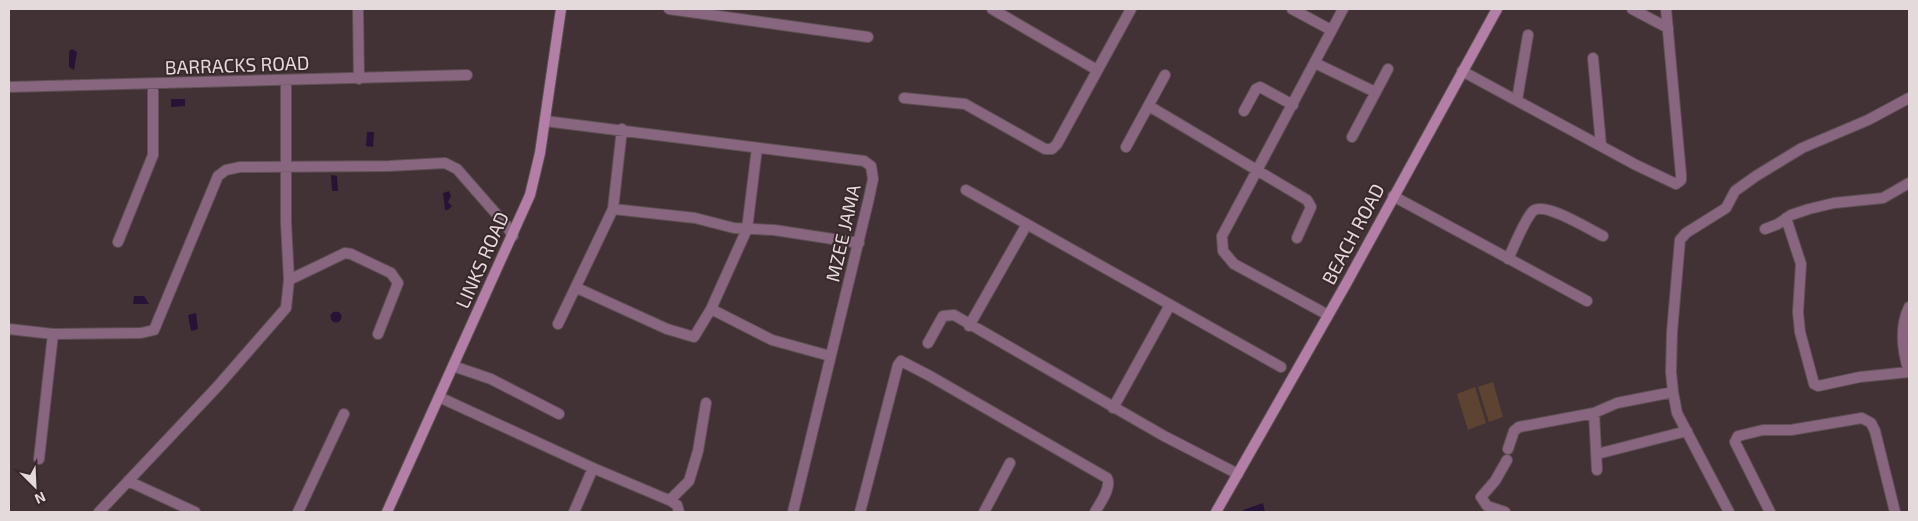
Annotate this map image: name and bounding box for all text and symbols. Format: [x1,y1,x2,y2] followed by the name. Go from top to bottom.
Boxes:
[164,50,310,79] street label: BARRACKS ROAD
[1316,179,1389,288] street label: BEACH ROAD
[820,182,865,284] street label: MZEE JAMA
[450,208,513,312] street label: LINKS ROAD
[10,461,60,511] north arrow
[32,489,49,508] text: N

